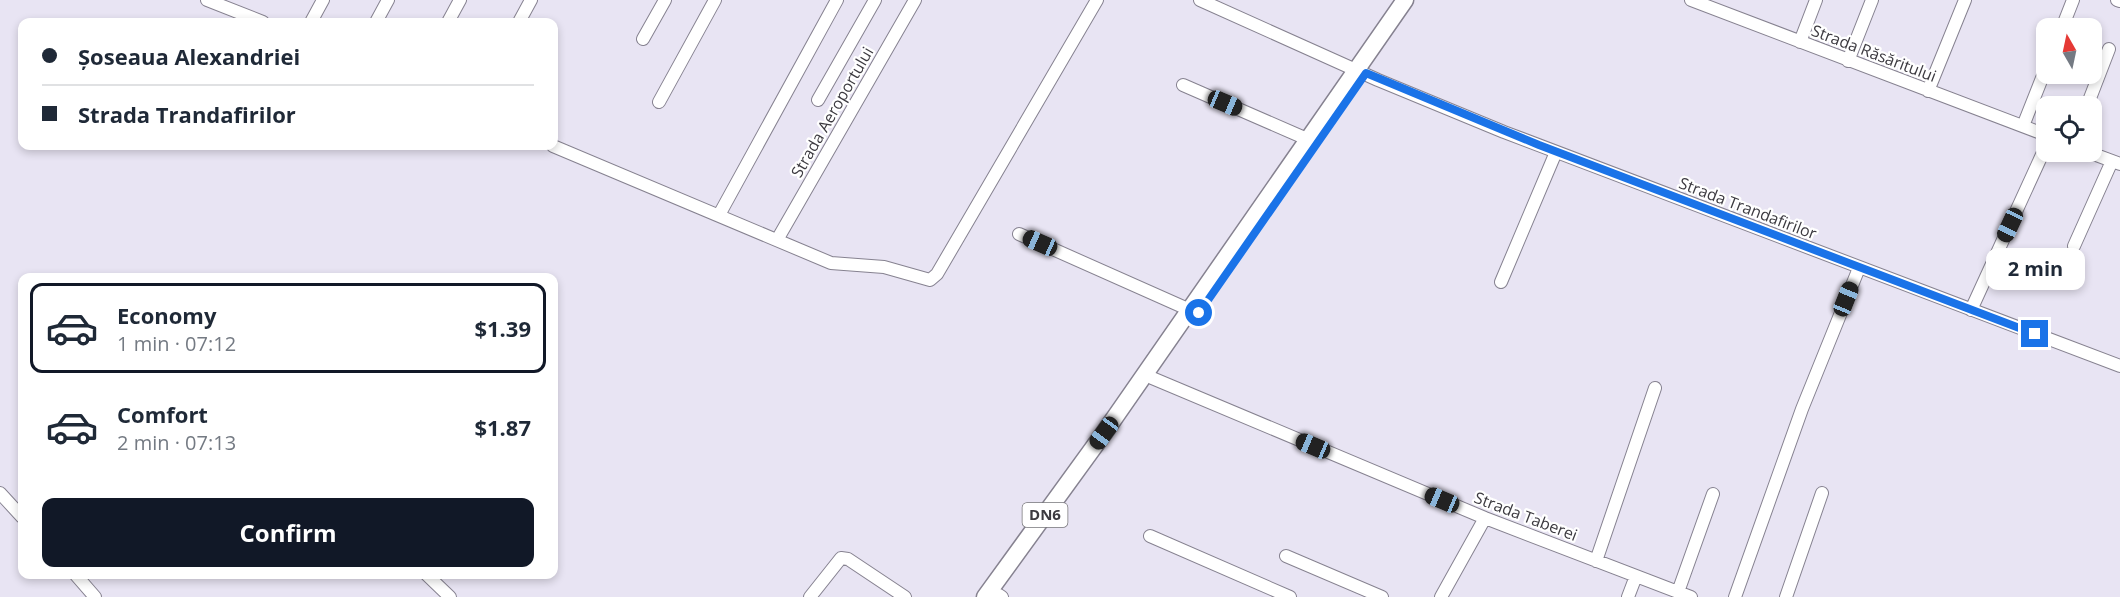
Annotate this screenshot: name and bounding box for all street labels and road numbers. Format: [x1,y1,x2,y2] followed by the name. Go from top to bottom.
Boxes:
[1808,19,1940,87] street label: Strada Răsăritului
[786,43,878,181] street label: Strada Aeroportului
[1676,172,1820,245] street label: Strada Trandafirilor
[1471,486,1581,546] street label: Strada Taberei
[1022,503,1068,527] road number: DN6

